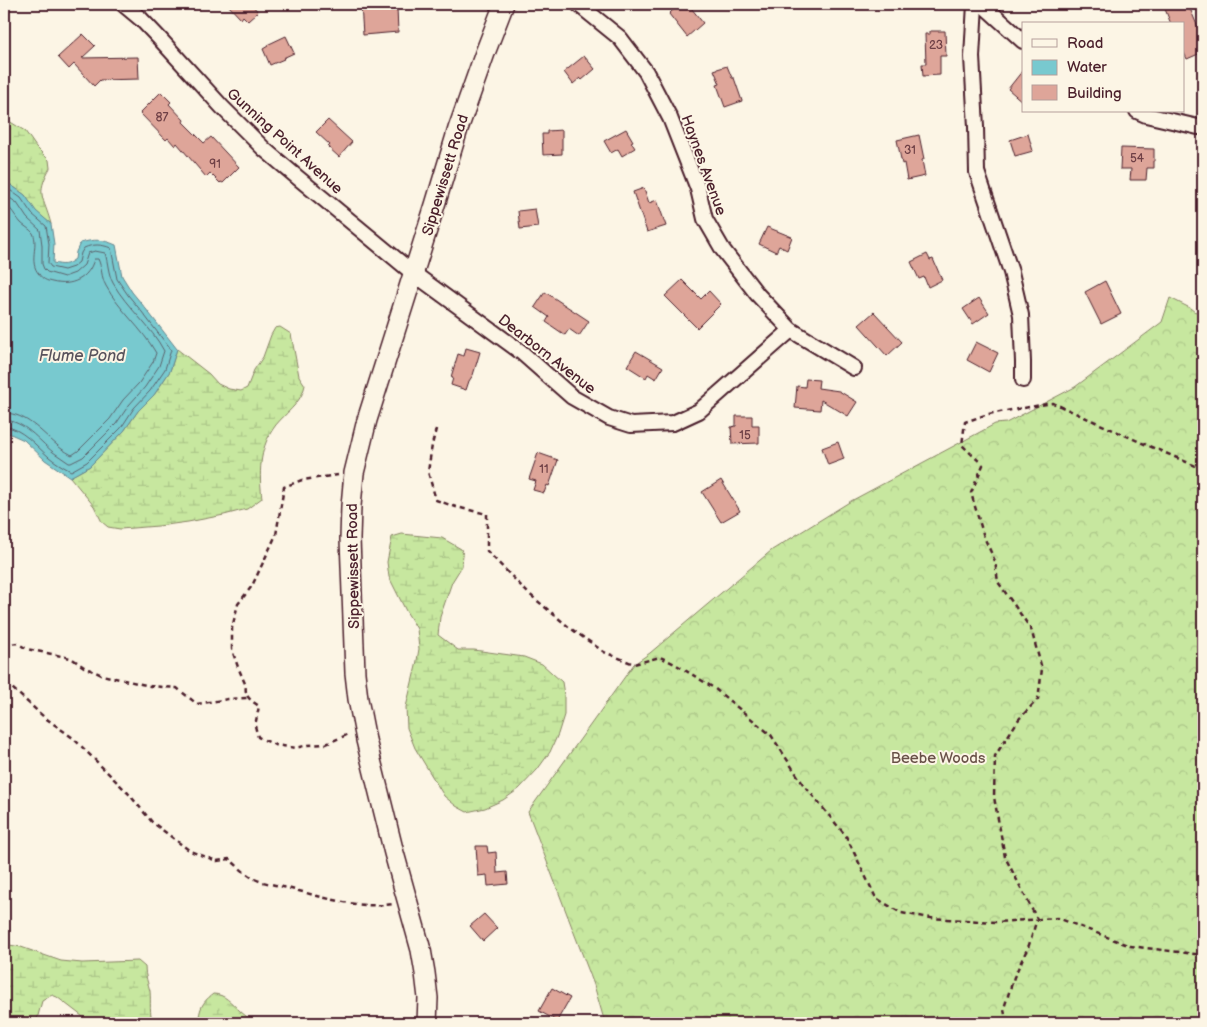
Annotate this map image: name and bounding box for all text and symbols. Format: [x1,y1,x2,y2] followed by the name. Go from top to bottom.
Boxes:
[1022,22,1184,112] legend
[1067,34,1103,53] text: Road
[929,38,943,53] house number: 23
[1067,58,1107,77] text: Water
[223,84,347,199] street label: Gunning Point Avenue
[1067,84,1122,103] text: Building
[156,110,169,125] house number: 87
[418,112,473,238] street label: Sippewissett Road
[677,112,731,218] street label: Haynes Avenue
[904,143,916,158] house number: 31
[1130,151,1145,166] house number: 54
[209,157,221,172] house number: 91
[494,310,599,398] street label: Dearborn Avenue
[39,347,126,366] water label: Flume Pond
[739,428,751,443] house number: 15
[539,462,549,477] house number: 11
[343,503,364,629] street label: Sippewissett Road
[891,749,986,768] park label: Beebe Woods

